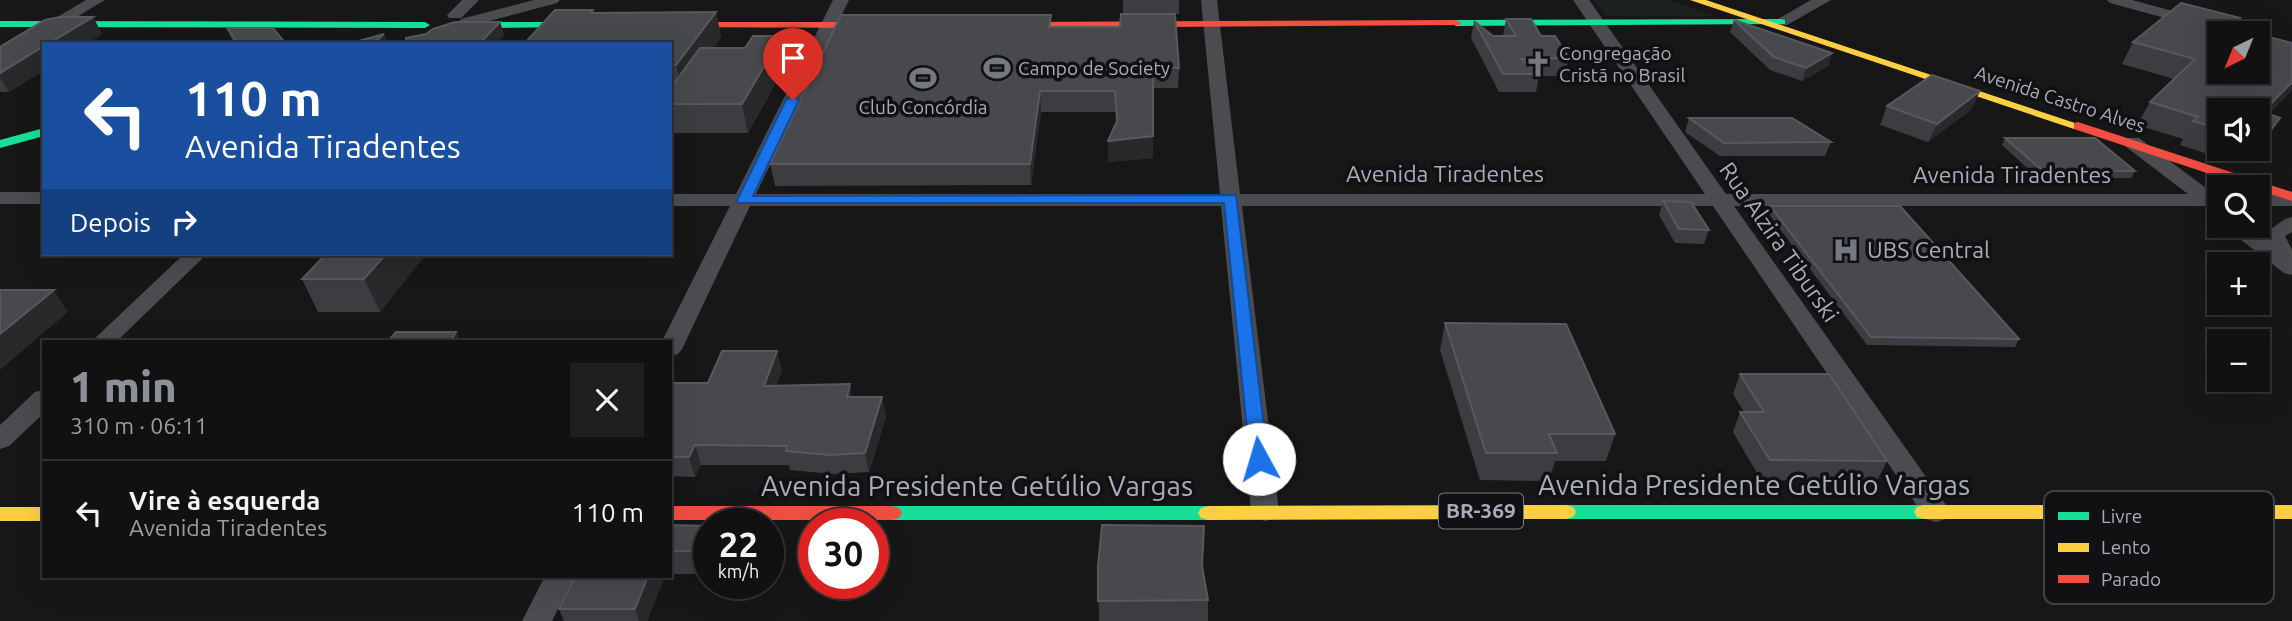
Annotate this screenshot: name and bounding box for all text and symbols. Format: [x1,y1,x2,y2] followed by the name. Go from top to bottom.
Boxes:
[2207,21,2270,84] north arrow
[2207,21,2270,392] map controls
[763,28,823,100] pin
[774,39,812,77] icon: arrive
[1559,42,1685,86] place label: Congregação Cristã no Brasil
[1523,49,1553,79] church icon: Congregação Cristã no Brasil
[982,53,1012,83] sports icon: Campo de Society
[1018,57,1170,79] place label: Campo de Society
[1972,61,2148,137] street label: Avenida Castro Alves
[908,63,938,93] sports icon: Club Concórdia
[70,70,161,161] icon: left
[185,70,322,125] text: 110 m
[858,96,988,118] place label: Club Concórdia
[2207,98,2270,161] button: sound
[185,128,461,164] text: Avenida Tiradentes
[1715,157,1844,326] street label: Rua Alzira Tiburski
[1346,161,1544,186] street label: Avenida Tiradentes
[1913,162,2111,187] street label: Avenida Tiradentes
[2207,175,2270,238] button: search
[165,203,203,241] icon: right
[70,208,151,237] text: Depois
[1831,235,1861,265] hospital icon: UBS Central
[1867,237,1990,262] place label: UBS Central
[2207,252,2270,315] button: +
[2207,329,2270,392] button: −
[70,363,177,410] text: 1 min
[570,363,644,437] button: close
[70,413,208,438] text: 310 m · 06:11
[1222,422,1296,496] position arrow
[1538,469,1970,500] street label: Avenida Presidente Getúlio Vargas
[761,470,1193,501] street label: Avenida Presidente Getúlio Vargas
[129,486,320,515] text: Vire à esquerda
[2044,491,2274,604] legend
[70,494,108,532] icon: left
[1439,494,1523,528] road number: BR-369
[572,498,644,527] text: 110 m
[2101,505,2142,527] text: Livre
[798,508,889,599] speed limit sign: 30
[129,515,327,540] text: Avenida Tiradentes
[719,524,758,564] text: 22
[2101,536,2151,558] text: Lento
[718,561,759,581] text: km/h
[2101,568,2161,590] text: Parado

